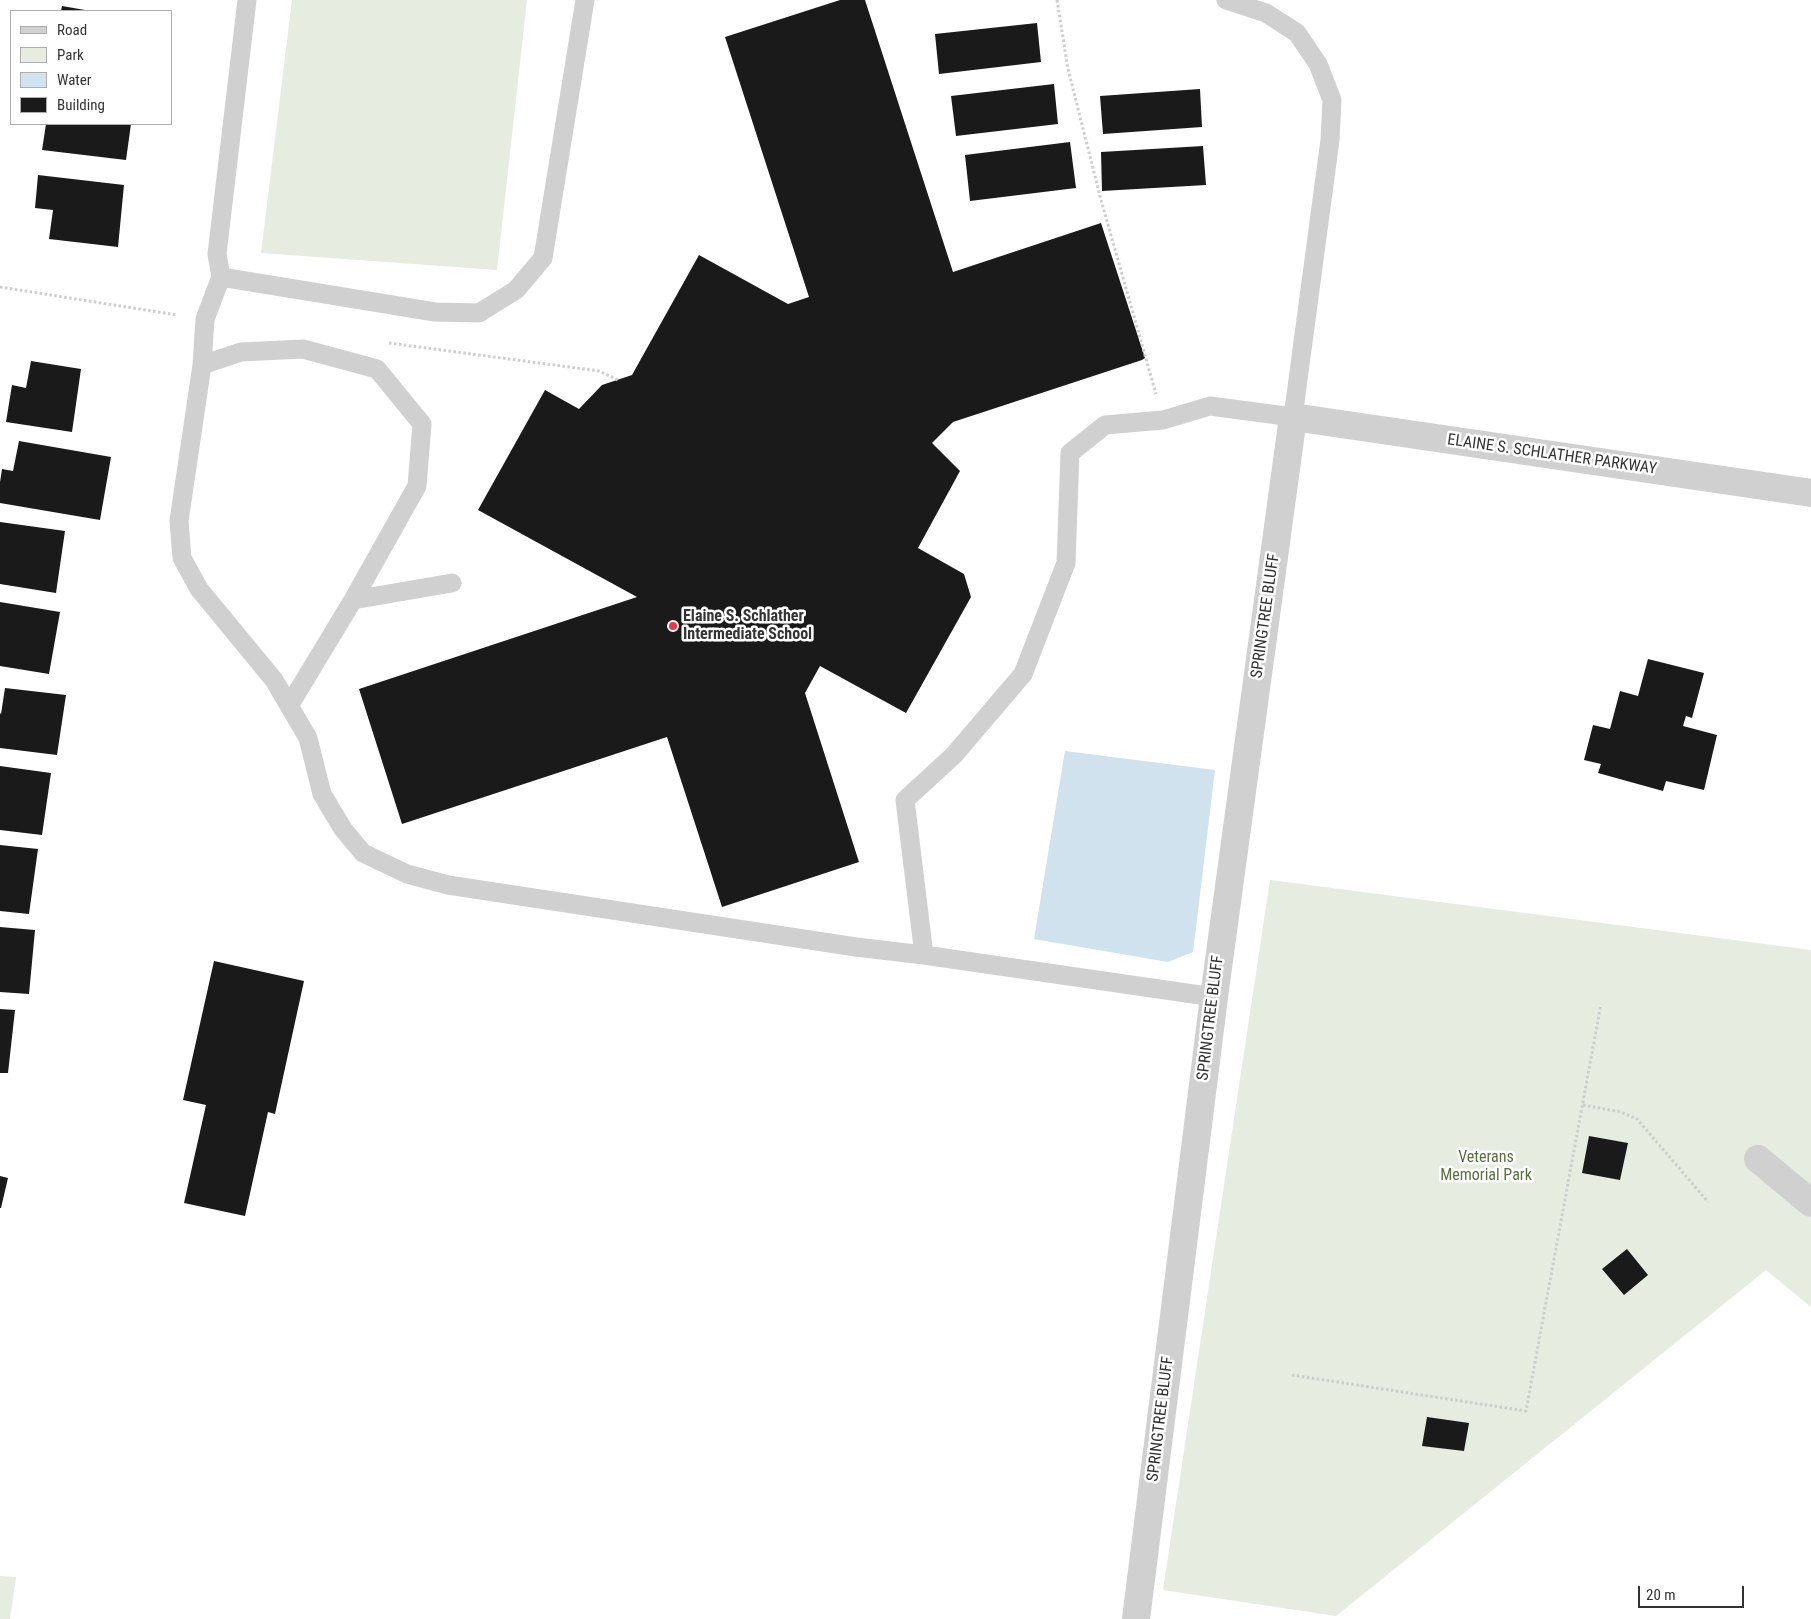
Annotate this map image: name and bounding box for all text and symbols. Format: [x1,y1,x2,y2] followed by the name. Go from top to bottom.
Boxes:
[10,10,172,125] legend
[57,21,87,39] text: Road
[57,46,84,64] text: Park
[57,71,91,89] text: Water
[57,96,105,114] text: Building
[1446,431,1658,479] street label: ELAINE S. SCHLATHER PARKWAY
[1248,552,1284,680] street label: SPRINGTREE BLUFF
[683,607,812,645] place label: Elaine S. Schlather Intermediate School
[667,620,679,632] marker: Elaine S. Schlather Intermediate School
[1194,954,1228,1082] street label: SPRINGTREE BLUFF
[1440,1148,1532,1186] park label: Veterans Memorial Park
[1144,1355,1178,1483] street label: SPRINGTREE BLUFF
[1641,1576,1747,1608] scale bar
[1646,1586,1676,1604] text: 20 m

